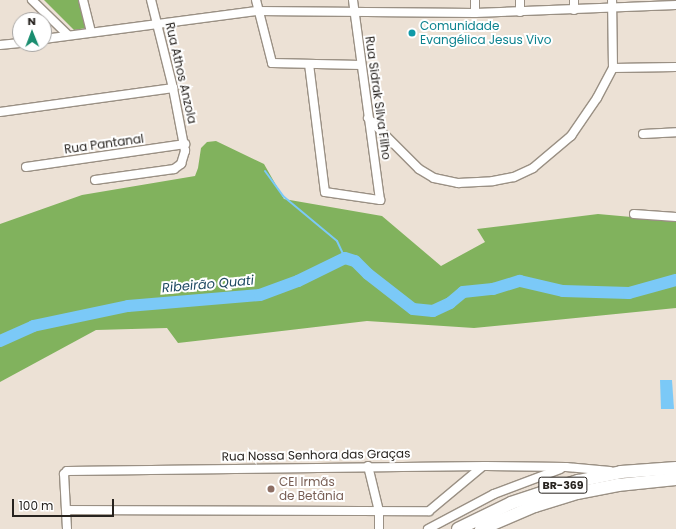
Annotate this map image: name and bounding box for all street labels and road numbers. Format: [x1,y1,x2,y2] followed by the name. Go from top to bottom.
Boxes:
[162,21,200,125] street label: Rua Athos Anzola
[362,35,394,161] street label: Rua Sidrak Silva Filho
[63,131,145,157] street label: Rua Pantanal
[221,446,411,464] street label: Rua Nossa Senhora das Graças
[538,476,588,494] road number: BR-369

